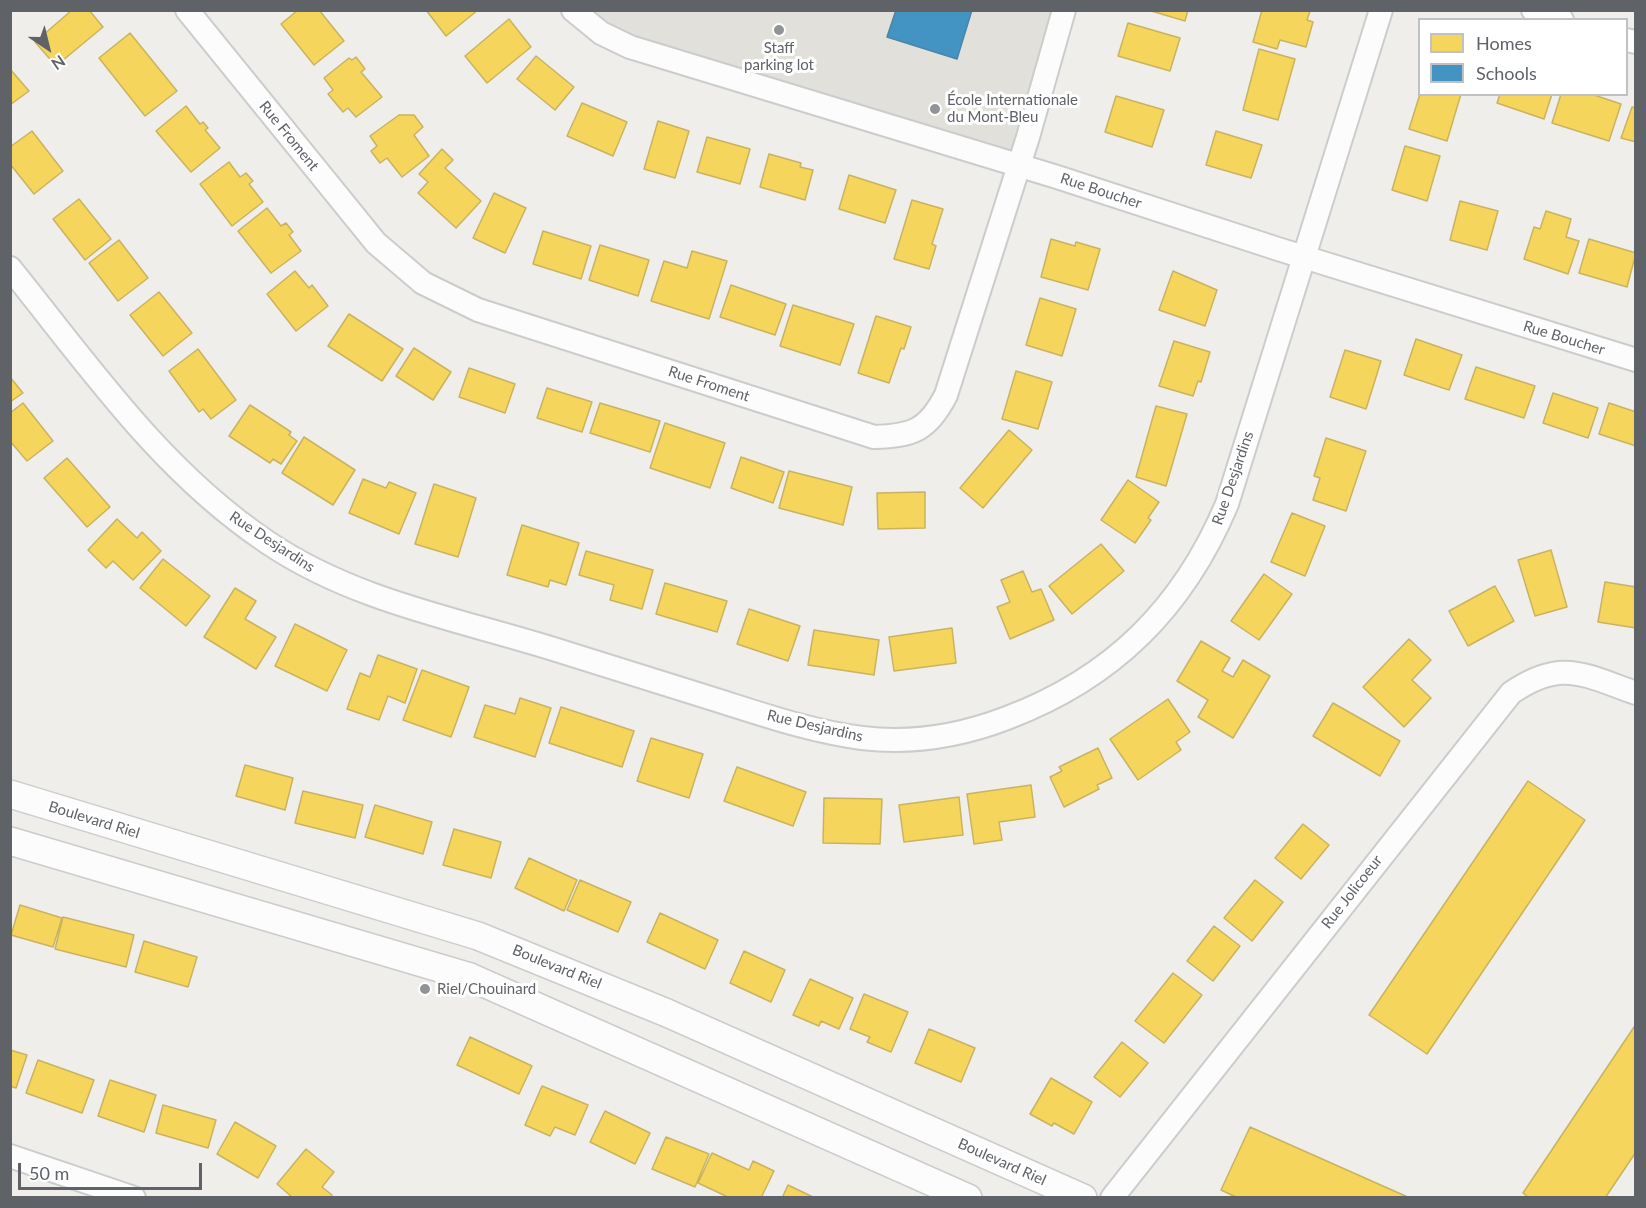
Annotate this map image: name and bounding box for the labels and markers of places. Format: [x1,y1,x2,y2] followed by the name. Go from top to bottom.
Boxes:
[772,23,786,37] marker: Staff parking lot
[744,39,814,74] place label: Staff parking lot
[947,91,1078,126] place label: École Internationale du Mont-Bleu
[928,102,942,116] marker: École Internationale du Mont-Bleu
[437,980,536,998] place label: Riel/Chouinard
[418,982,432,996] marker: Riel/Chouinard

